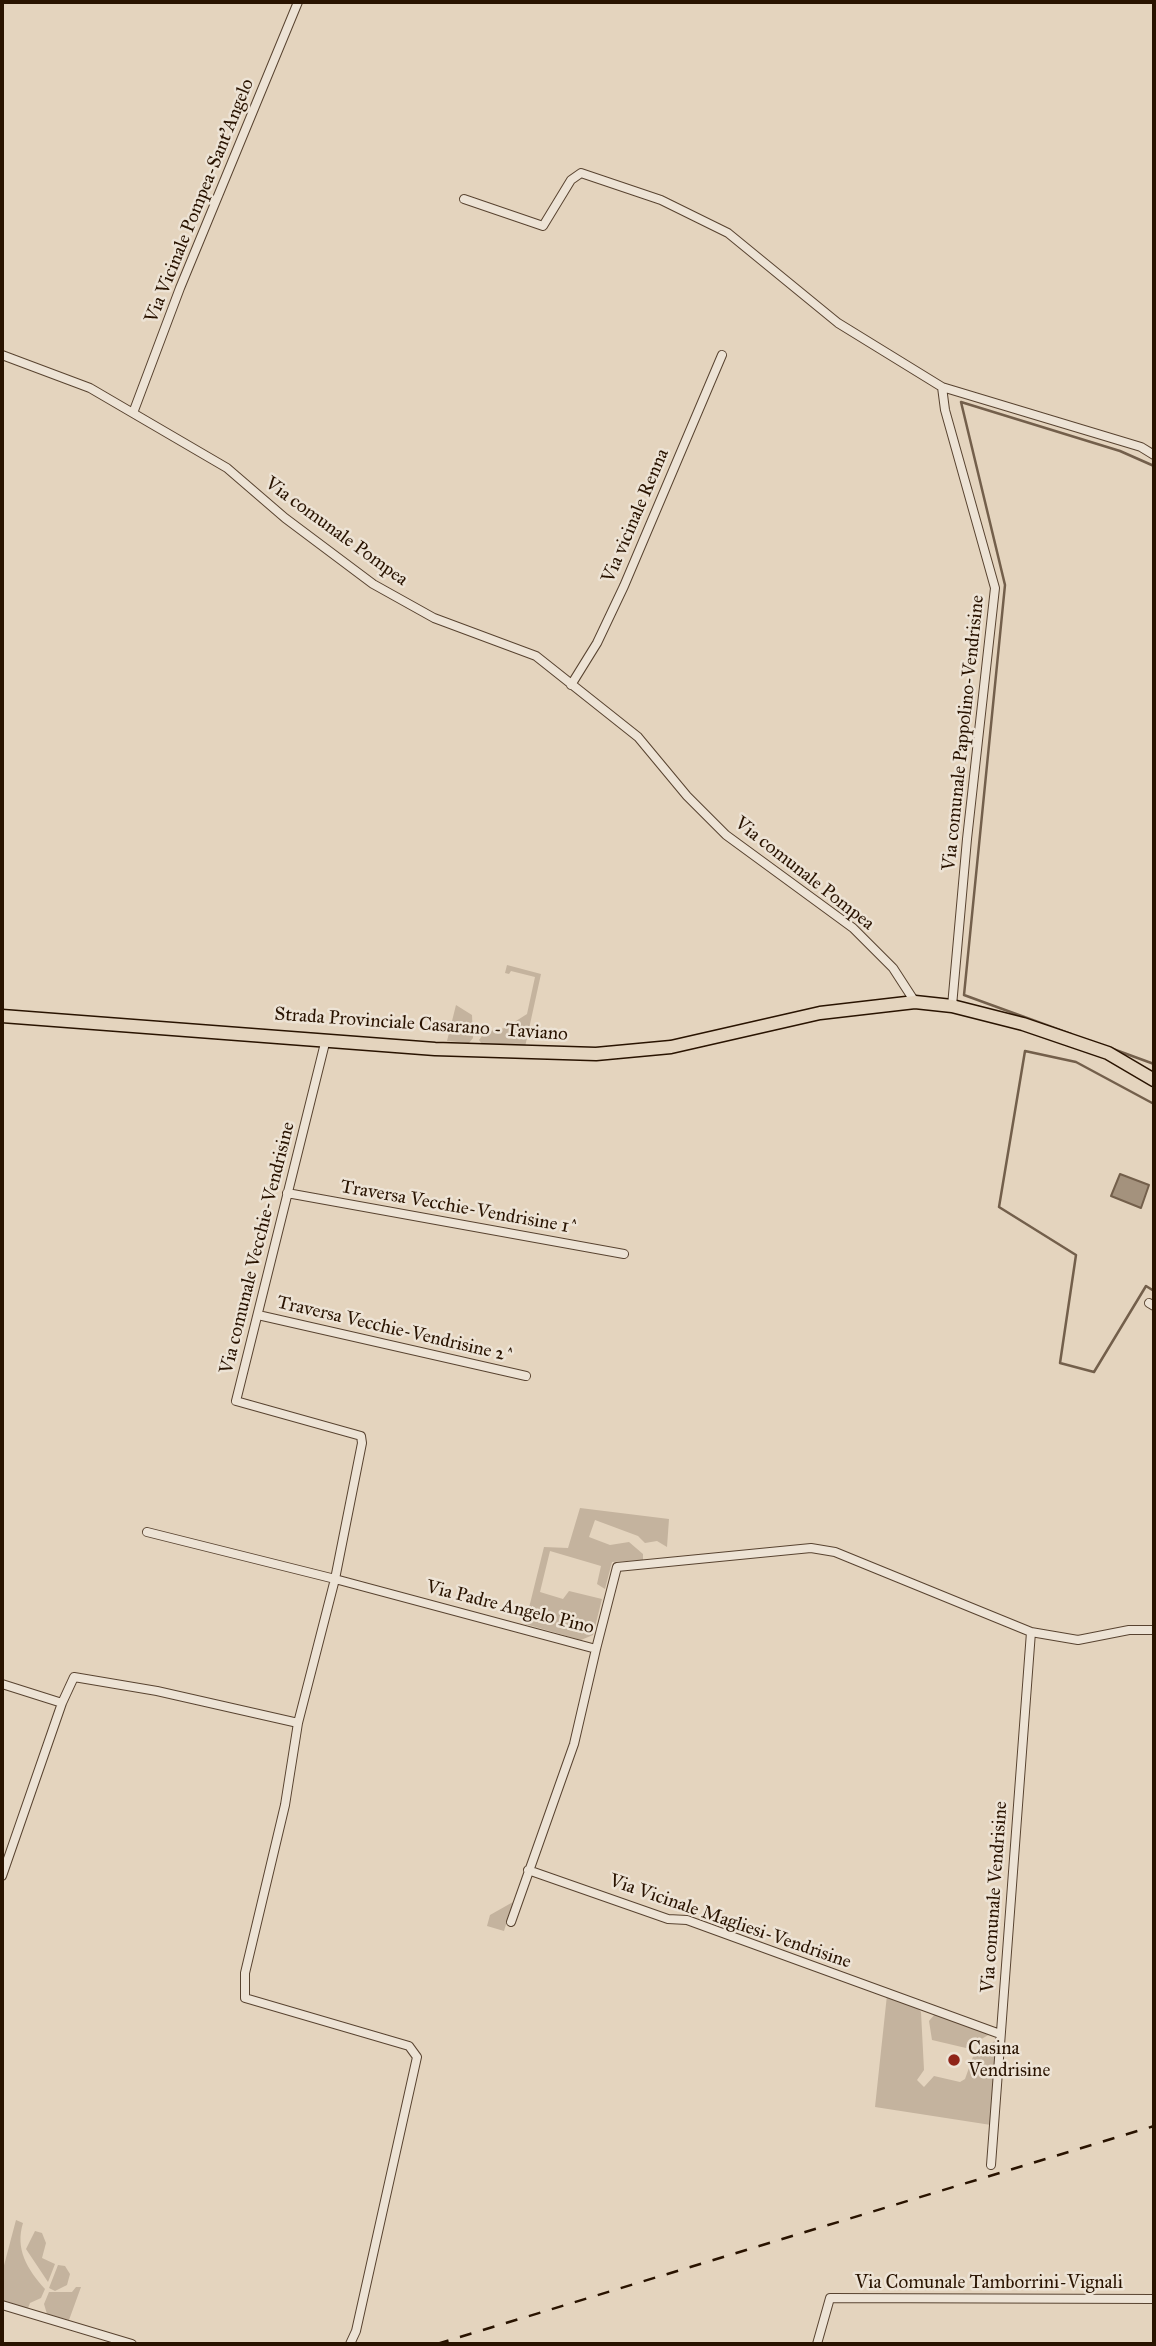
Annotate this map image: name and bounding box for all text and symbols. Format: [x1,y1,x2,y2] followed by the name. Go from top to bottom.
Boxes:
[140,76,260,326] street label: Via Vicinale Pompea-Sant'Angelo
[598,446,674,586] street label: Via vicinale Renna
[260,473,412,591] street label: Via comunale Pompea
[938,594,990,872] street label: Via comunale Pappolino-Vendrisine
[730,812,878,936] street label: Via comunale Pompea
[274,1003,568,1047] street label: Strada Provinciale Casarano - Taviano
[216,1120,300,1376] street label: Via comunale Vecchie-Vendrisine
[339,1176,579,1240] street label: Traversa Vecchie-Vendrisine 1^
[274,1292,516,1368] street label: Traversa Vecchie-Vendrisine 2^
[424,1576,596,1640] street label: Via Padre Angelo Pino
[977,1801,1013,1993] street label: Via comunale Vendrisine
[606,1870,854,1974] street label: Via Vicinale Magliesi-Vendrisine
[968,2038,1050,2082] place label: Casina Vendrisine
[946,2052,962,2068] marker: Casina Vendrisine
[855,2272,1123,2294] street label: Via Comunale Tamborrini-Vignali

